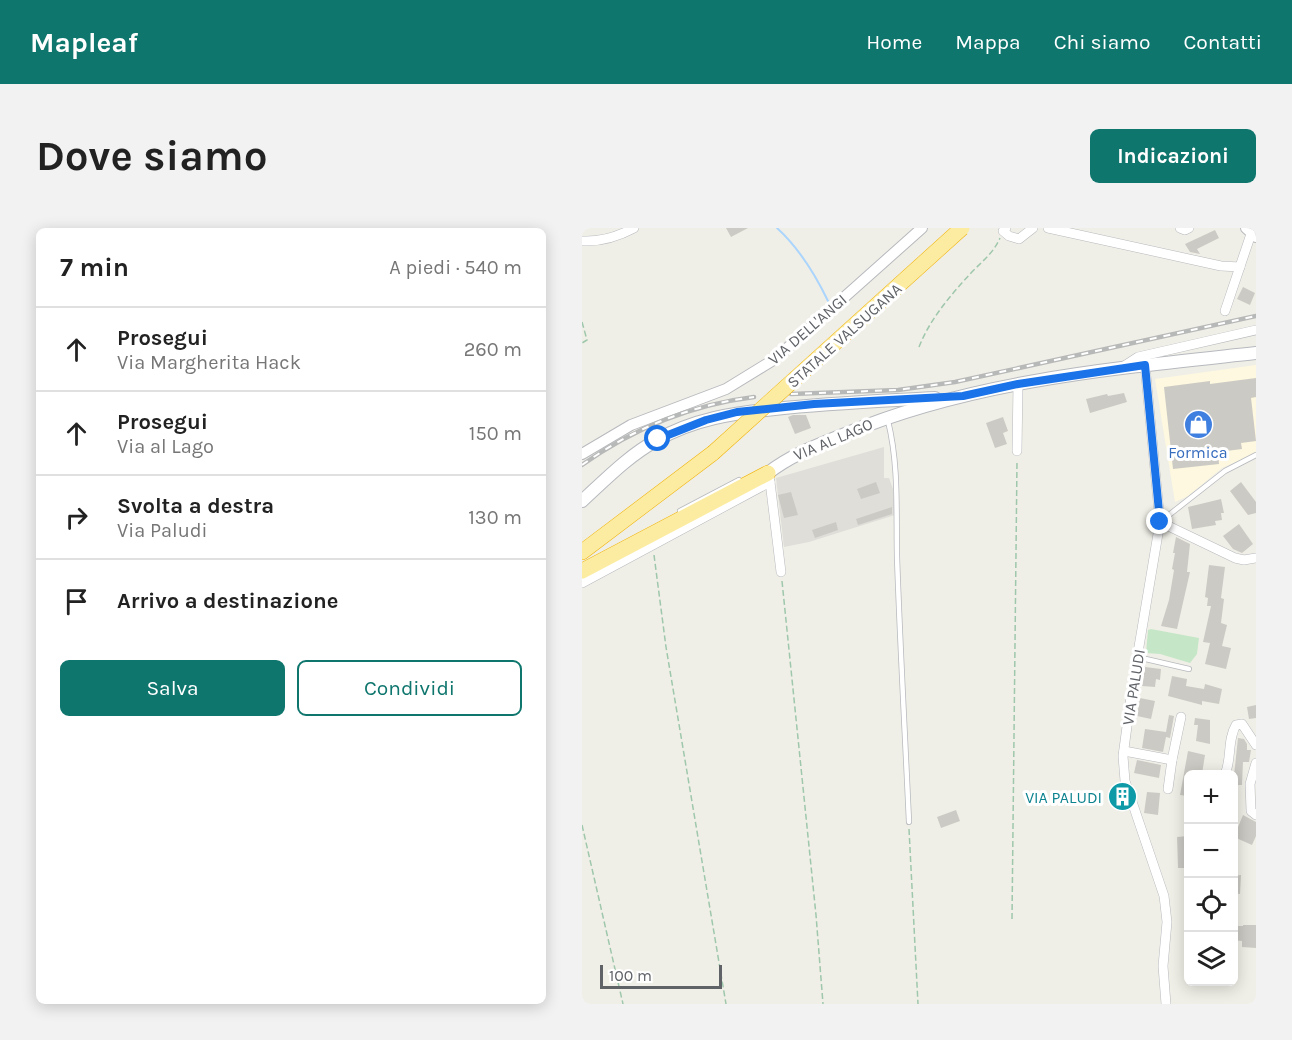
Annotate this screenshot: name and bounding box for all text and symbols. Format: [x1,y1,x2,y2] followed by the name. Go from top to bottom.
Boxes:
[30,26,138,59] text: Mapleaf
[866,30,922,54] text: Home
[955,30,1021,54] text: Mappa
[1054,30,1150,54] text: Chi siamo
[1183,30,1262,54] text: Contatti
[1090,129,1256,183] button: Indicazioni
[36,131,267,181] text: Dove siamo
[60,252,129,283] text: 7 min
[389,256,522,279] text: A piedi · 540 m
[783,279,905,392] street label: STATALE VALSUGANA
[764,290,851,369] street label: VIA DELL'ANGI
[117,325,208,351] text: Prosegui
[60,333,93,366] icon: ahead
[464,338,522,361] text: 260 m
[117,351,301,374] text: Via Margherita Hack
[1182,408,1214,440] shop icon: Formica
[117,409,208,435] text: Prosegui
[791,414,876,465] street label: VIA AL LAGO
[60,417,93,450] icon: ahead
[469,422,522,445] text: 150 m
[644,425,670,451] route start
[117,435,214,458] text: Via al Lago
[1168,443,1228,462] place label: Formica
[117,493,274,519] text: Svolta a destra
[60,501,93,534] icon: right
[468,506,522,529] text: 130 m
[1146,508,1172,534] route end
[117,519,208,542] text: Via Paludi
[60,585,93,618] icon: arrive
[117,588,338,614] text: Arrivo a destinazione
[1118,648,1149,727] street label: VIA PALUDI
[60,660,285,716] button: Salva
[297,660,522,716] button: Condividi
[1184,770,1238,986] map controls
[1184,770,1238,824] button: +
[1107,781,1139,813] building icon: VIA PALUDI
[1025,788,1102,807] place label: VIA PALUDI
[1184,824,1238,878] button: −
[1184,878,1238,932] button: locate
[1184,932,1238,986] button: layers
[600,962,722,990] scale bar
[609,966,652,985] text: 100 m

